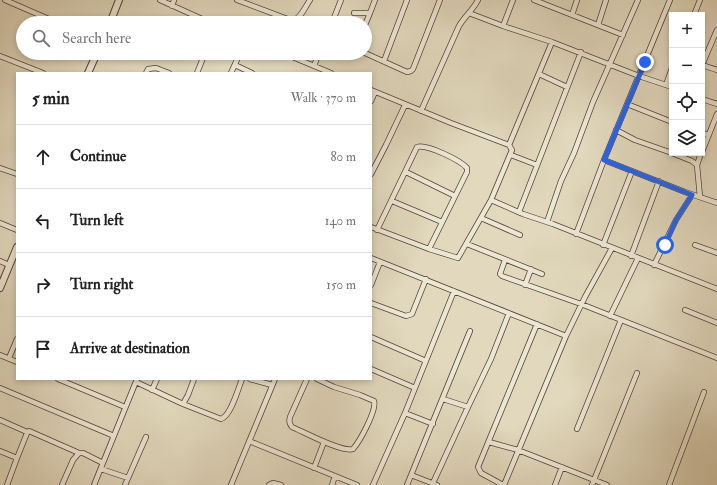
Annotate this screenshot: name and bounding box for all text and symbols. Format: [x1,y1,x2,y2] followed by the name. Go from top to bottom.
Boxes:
[669,12,705,156] map controls
[669,12,705,48] button: +
[16,16,372,60] search box
[30,27,52,49] icon: search
[62,29,131,48] text: Search here
[669,48,705,84] button: −
[636,53,654,71] route end
[669,84,705,120] button: locate
[32,88,70,109] text: 5 min
[291,90,356,106] text: Walk · 370 m
[669,120,705,156] button: layers
[32,146,54,168] icon: ahead
[70,147,126,166] text: Continue
[330,149,356,165] text: 80 m
[32,210,54,232] icon: left
[70,211,124,230] text: Turn left
[325,213,356,229] text: 140 m
[656,236,674,254] route start
[32,274,54,296] icon: right
[70,275,133,294] text: Turn right
[326,277,356,293] text: 150 m
[32,338,54,360] icon: arrive
[70,339,190,358] text: Arrive at destination

